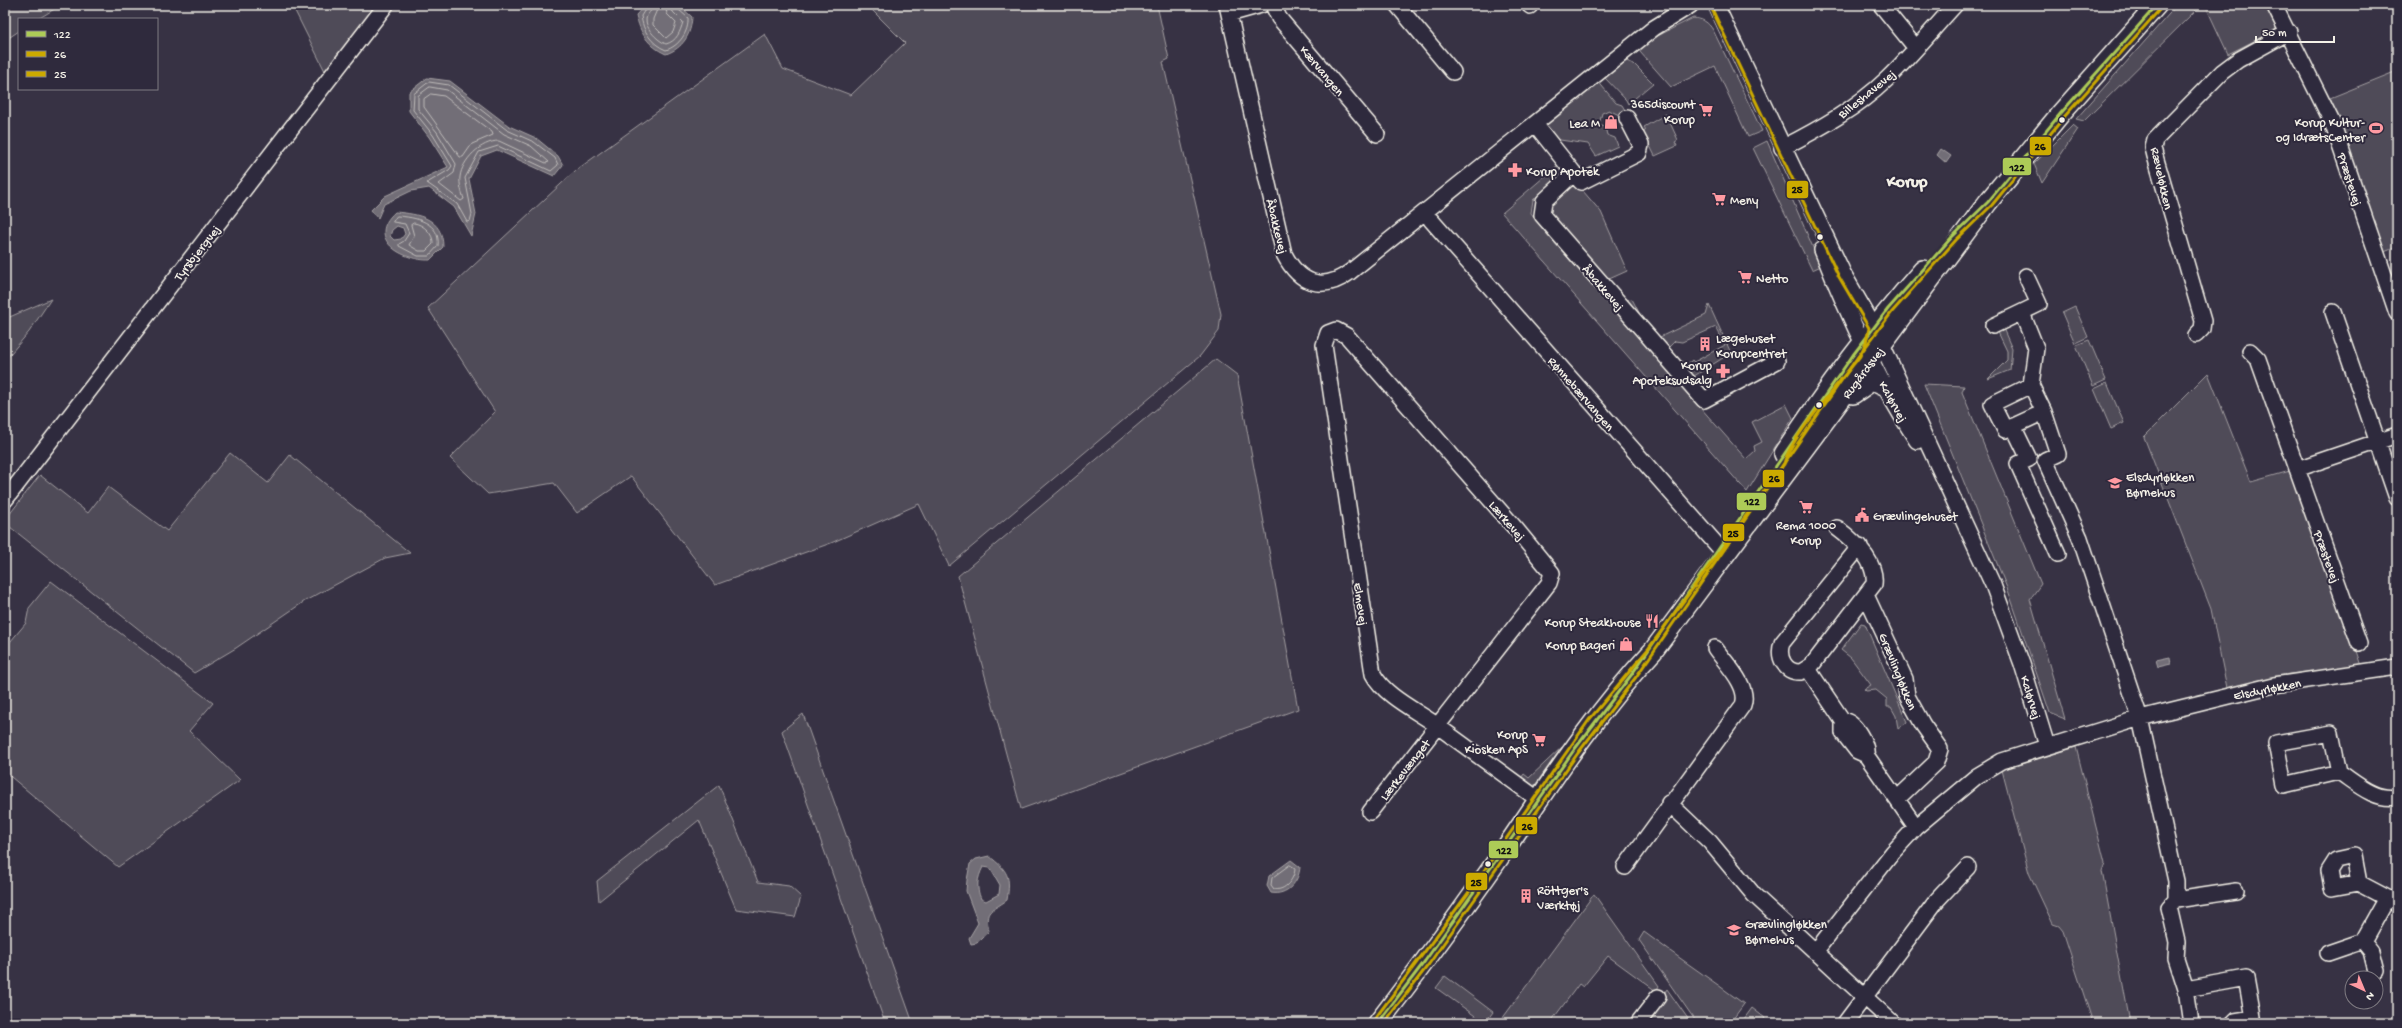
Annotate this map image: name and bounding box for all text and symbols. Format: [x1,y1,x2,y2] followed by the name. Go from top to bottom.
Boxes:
[18,18,158,90] legend
[2256,18,2334,44] scale bar
[2262,27,2287,41] text: 50 m
[53,29,71,43] text: 122
[1296,43,1347,100] street label: Kærvangen
[54,49,67,63] text: 26
[1835,67,1899,123] street label: Billeshavevej
[54,69,66,83] text: 25
[1630,98,1697,128] place label: 365discount Korup
[1698,102,1714,118] supermarket icon: 365discount Korup
[1603,114,1619,130] shop icon: Lea M
[2057,115,2067,125] unlabelled marker
[2276,116,2366,146] place label: Korup Kultur- og IdrætsCenter
[1569,117,1601,132] place label: Lea M
[2368,120,2384,136] sports icon: Korup Kultur- og IdrætsCenter
[2029,136,2052,156] line badge: 26
[2035,142,2046,154] text: 26
[2146,146,2175,212] street label: Ræveløkken
[2333,150,2364,208] street label: Præstevej
[2002,157,2032,176] line badge: 122
[1507,162,1523,178] pharmacy icon: Korup Apotek
[2008,163,2025,175] text: 122
[1526,165,1600,180] place label: Korup Apotek
[1886,173,1928,193] district label: Korup
[1786,180,1809,199] line badge: 25
[1791,185,1803,197] text: 25
[1711,191,1727,207] supermarket icon: Meny
[1730,194,1759,209] place label: Meny
[1261,197,1291,256] street label: Åbakkevej
[171,223,224,285] street label: Tyrsbjergvej
[1815,232,1825,242] unlabelled marker
[1578,262,1627,315] street label: Åbakkevej
[1737,269,1753,285] supermarket icon: Netto
[1756,272,1789,287] place label: Netto
[1716,332,1788,362] place label: Lægehuset Korupcentret
[1697,336,1713,352] building icon: Lægehuset Korupcentret
[1840,345,1888,402] street label: Rugårdsvej
[1544,354,1617,435] street label: Rønnebærvangen
[1633,359,1713,389] place label: Korup Apoteksudsalg
[1715,363,1731,379] pharmacy icon: Korup Apoteksudsalg
[1874,379,1909,425] street label: Kalørvej
[1814,400,1824,410] unlabelled marker
[1762,469,1785,488] line badge: 26
[2125,471,2195,501] place label: Elsdyrløkken Børnehus
[1769,474,1780,486] text: 26
[2107,475,2123,491] school or university icon: Elsdyrløkken Børnehus
[1736,492,1767,511] line badge: 122
[1743,497,1760,509] text: 122
[1485,499,1528,545] street label: Lærkevej
[1798,499,1814,515] supermarket icon: Rema 1000 Korup
[1854,507,1870,523] public building icon: Grævlingehuset
[1873,510,1959,525] place label: Grævlingehuset
[1776,519,1837,549] place label: Rema 1000 Korup
[1722,523,1745,542] line badge: 25
[2309,528,2342,585] street label: Præstevej
[1727,529,1739,541] text: 25
[1349,582,1370,627] street label: Elmevej
[1644,613,1660,629] restaurant icon: Korup Steakhouse
[1545,616,1641,631] place label: Korup Steakhouse
[1874,631,1919,713] street label: Grævlingløkken
[1618,636,1634,652] shop icon: Korup Bageri
[1546,639,1615,654] place label: Korup Bageri
[2016,674,2043,721] street label: Kalørvej
[2232,676,2303,704] street label: Elsdyrløkken
[1465,728,1529,758] place label: Korup Kiosken ApS
[1531,732,1547,748] supermarket icon: Korup Kiosken ApS
[1378,736,1435,804] street label: Lærkevænget
[1515,816,1538,835] line badge: 26
[1522,822,1533,834] text: 26
[1488,840,1519,859] line badge: 122
[1495,846,1512,858] text: 122
[1483,859,1493,869] unlabelled marker
[1465,872,1488,891] line badge: 25
[1470,878,1482,890] text: 25
[1536,884,1589,914] place label: Röttger's Værktøj
[1518,888,1534,904] building icon: Röttger's Værktøj
[1744,918,1828,948] place label: Grævlingløkken Børnehus
[1726,922,1742,938] school or university icon: Grævlingløkken Børnehus
[2344,970,2384,1010] north arrow
[2363,989,2376,1003] text: N

